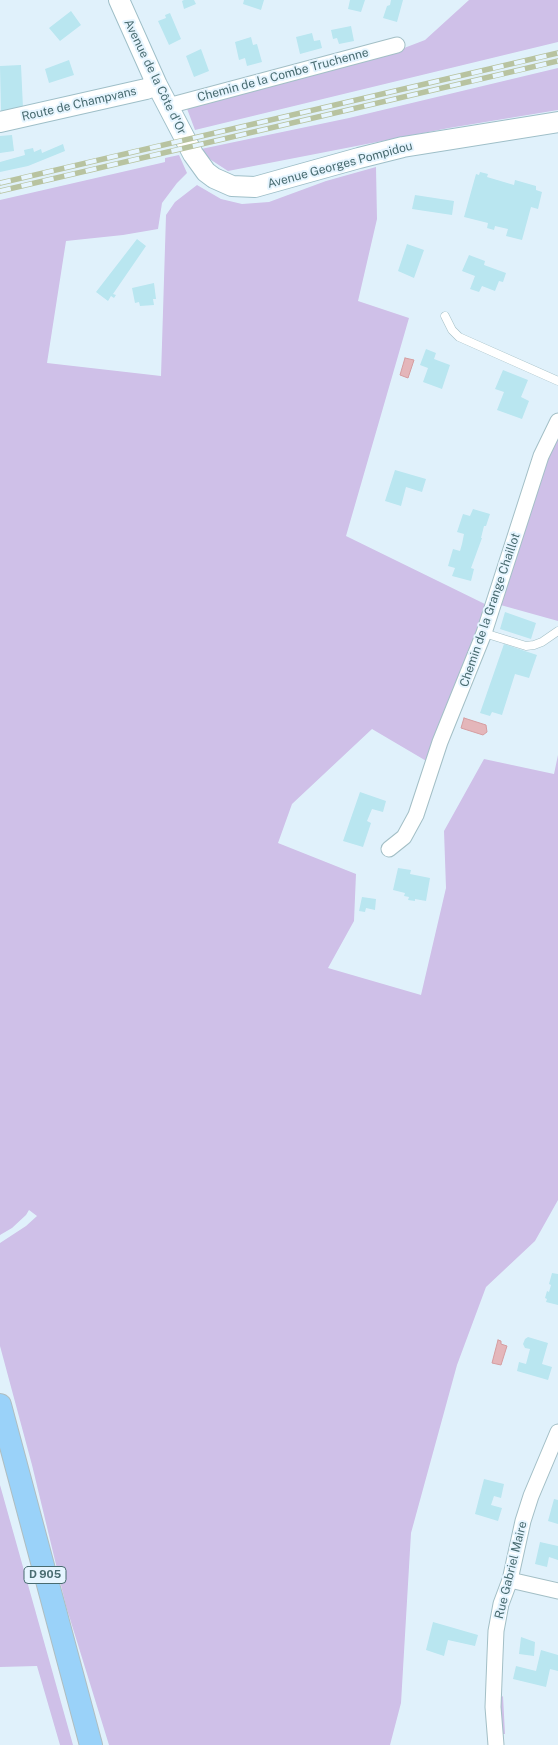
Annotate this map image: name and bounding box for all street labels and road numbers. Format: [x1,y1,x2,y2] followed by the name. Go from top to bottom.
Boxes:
[121,17,189,137] street label: Avenue de la Côte d'Or
[196,45,370,105] street label: Chemin de la Combe Truchenne
[20,84,138,124] street label: Route de Champvans
[266,139,414,191] street label: Avenue Georges Pompidou
[457,531,523,689] street label: Chemin de la Grange Chaillot
[492,1520,530,1620] street label: Rue Gabriel Maire
[24,1566,66,1584] road number: D 905

